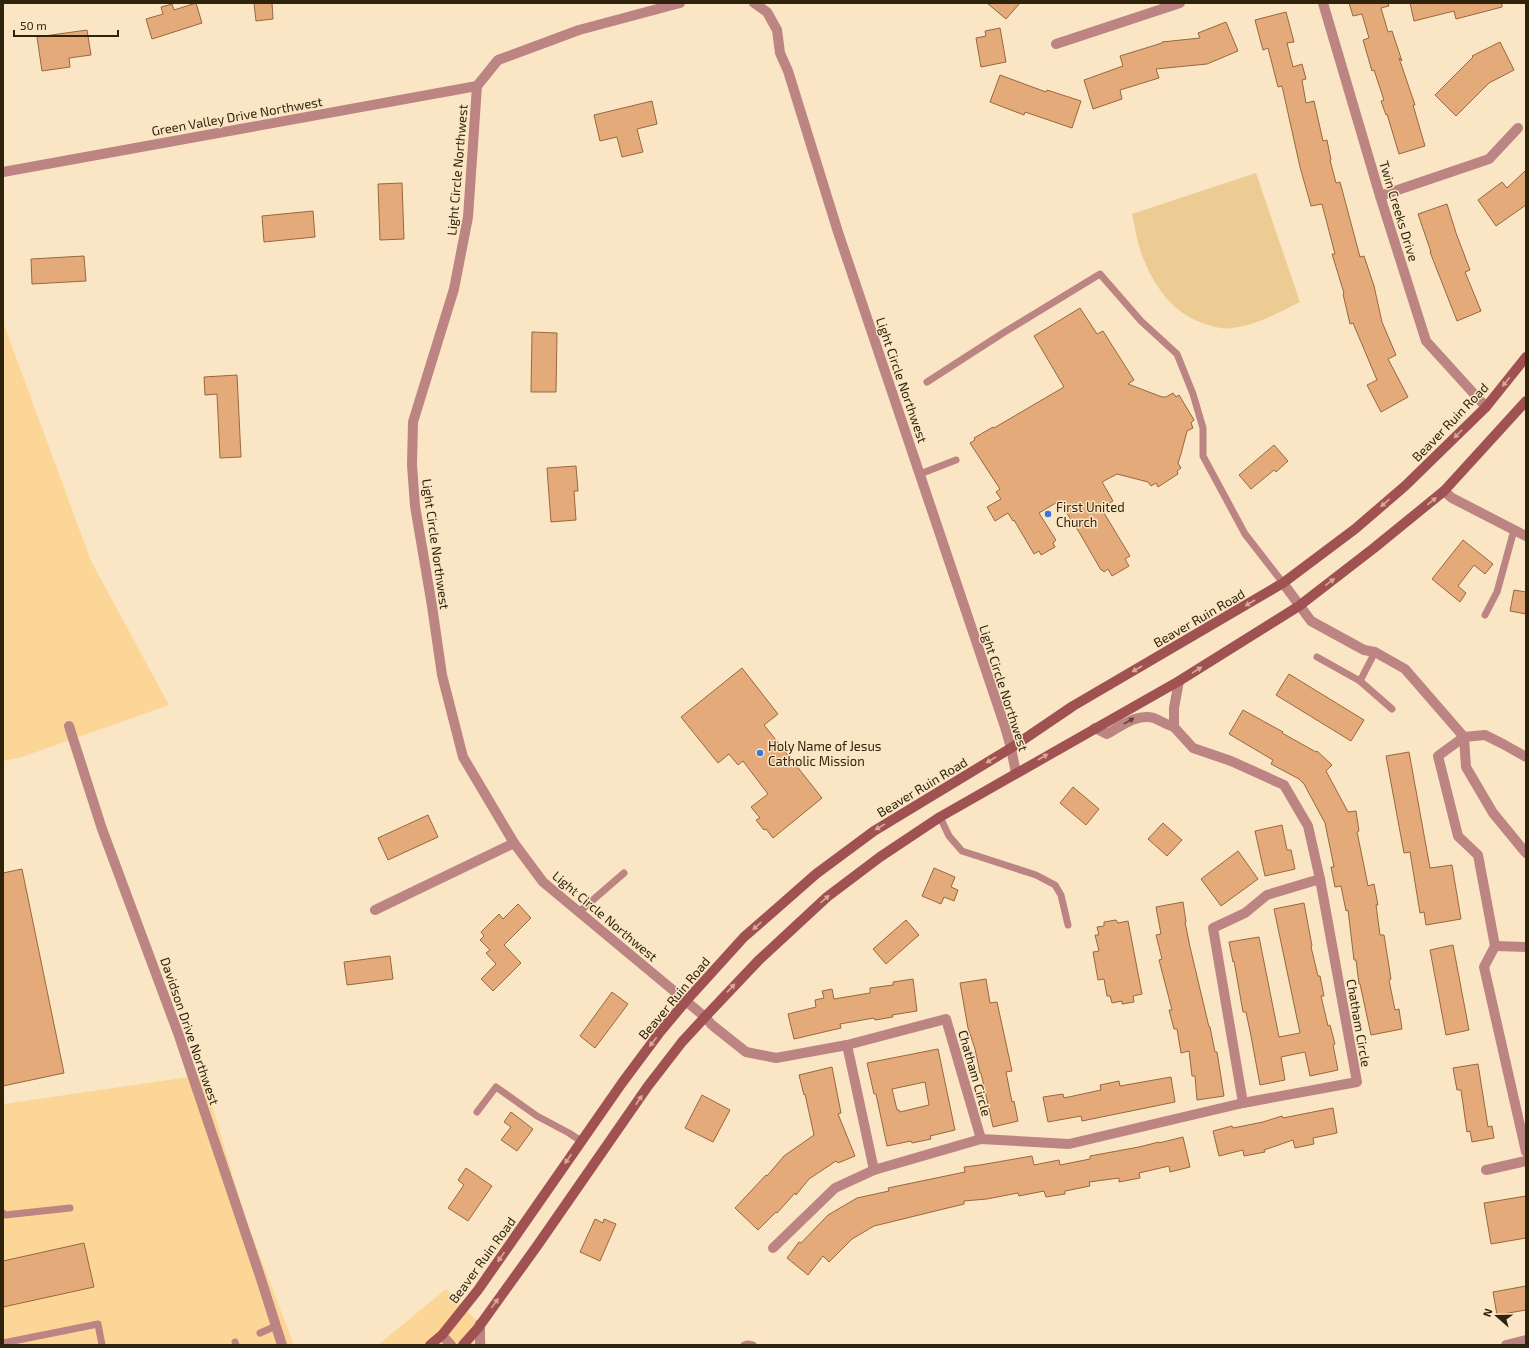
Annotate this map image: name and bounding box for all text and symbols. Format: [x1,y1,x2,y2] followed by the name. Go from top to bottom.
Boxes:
[14,12,118,38] scale bar
[20,18,47,32] text: 50 m
[150,93,324,139] street label: Green Valley Drive Northwest
[443,104,471,236] street label: Light Circle Northwest
[1376,159,1422,263] street label: Twin Creeks Drive
[873,315,931,445] street label: Light Circle Northwest
[1501,377,1510,387] one-way arrow
[1409,379,1491,465] street label: Beaver Ruin Road
[1454,429,1463,439] one-way arrow
[419,478,453,610] street label: Light Circle Northwest
[1426,497,1437,506] one-way arrow
[1056,499,1125,530] place label: First United Church
[1380,499,1390,508] one-way arrow
[1043,509,1053,519] marker: First United Church
[1324,578,1335,586] one-way arrow
[1150,585,1248,651] street label: Beaver Ruin Road
[1244,600,1256,607] one-way arrow
[976,623,1032,753] street label: Light Circle Northwest
[1131,665,1143,672] one-way arrow
[1192,666,1202,674] one-way arrow
[1123,718,1135,725] one-way arrow
[768,738,881,769] place label: Holy Name of Jesus Catholic Mission
[755,748,765,758] marker: Holy Name of Jesus Catholic Mission
[874,754,970,820] street label: Beaver Ruin Road
[1038,754,1049,760] one-way arrow
[985,756,997,763] one-way arrow
[874,824,886,831] one-way arrow
[549,868,661,965] street label: Light Circle Northwest
[820,894,831,903] one-way arrow
[751,922,762,931] one-way arrow
[635,953,713,1043] street label: Beaver Ruin Road
[157,955,223,1107] street label: Davidson Drive Northwest
[1343,978,1375,1068] street label: Chatham Circle
[727,983,736,993] one-way arrow
[955,1028,995,1118] street label: Chatham Circle
[649,1037,657,1048] one-way arrow
[635,1094,642,1106] one-way arrow
[564,1154,572,1164] one-way arrow
[445,1214,519,1306] street label: Beaver Ruin Road
[497,1252,505,1262] one-way arrow
[1477,1296,1517,1336] north arrow
[491,1298,499,1309] one-way arrow
[1480,1306,1495,1318] text: N

